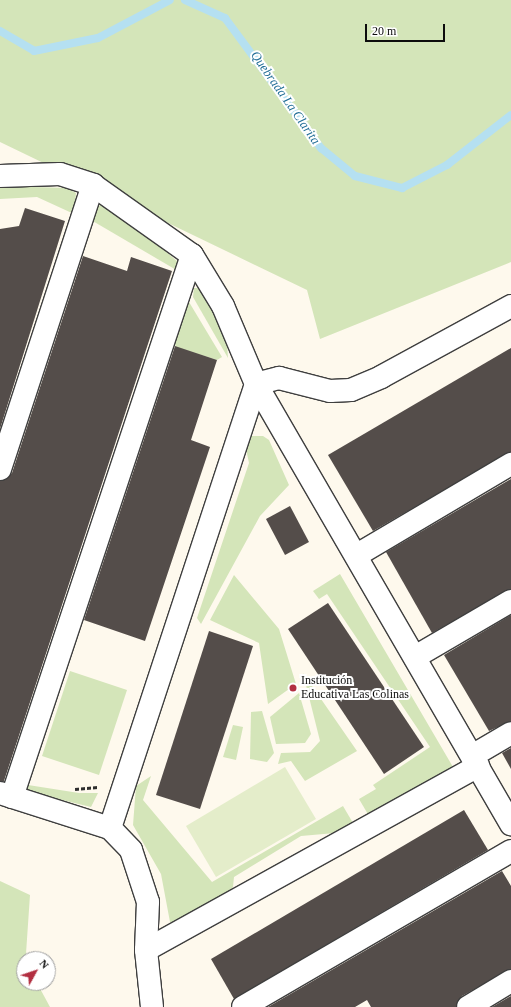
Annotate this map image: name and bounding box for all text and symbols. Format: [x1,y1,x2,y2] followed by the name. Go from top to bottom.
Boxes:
[367,16,447,42] scale bar
[372,24,396,38] text: 20 m
[247,48,323,148] water label: Quebrada La Clarita
[301,674,409,702] place label: Institución Educativa Las Colinas
[288,683,298,693] marker: Institución Educativa Las Colinas
[16,951,56,991] north arrow
[37,957,52,971] text: N

